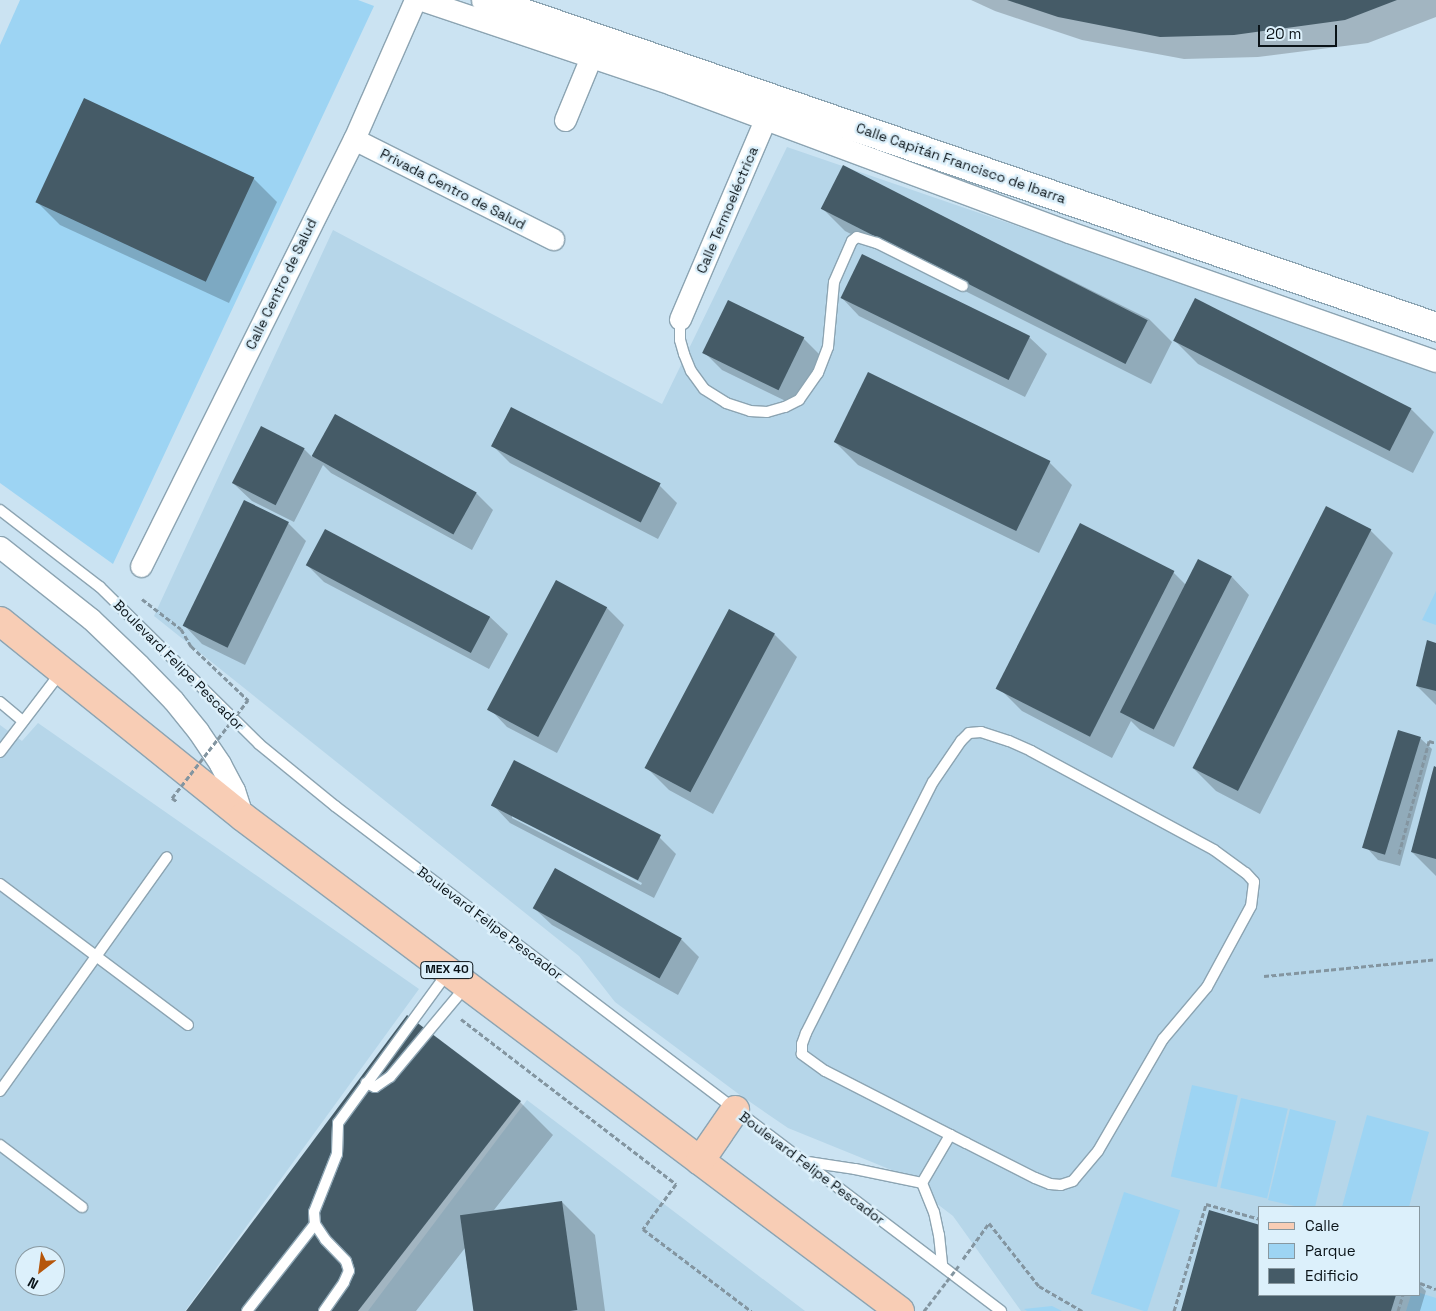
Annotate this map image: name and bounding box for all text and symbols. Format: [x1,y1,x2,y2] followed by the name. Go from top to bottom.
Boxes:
[1261,15,1340,47] scale bar
[1266,24,1301,43] text: 20 m
[854,119,1068,207] street label: Calle Capitán Francisco de Ibarra
[693,144,761,276] street label: Calle Termoeléctrica
[378,145,528,233] street label: Privada Centro de Salud
[242,216,320,352] street label: Calle Centro de Salud
[110,596,248,734] street label: Boulevard Felipe Pescador
[414,863,566,983] street label: Boulevard Felipe Pescador
[420,960,474,980] road number: MEX 40
[736,1108,888,1228] street label: Boulevard Felipe Pescador
[1258,1206,1421,1296] legend
[1305,1216,1340,1235] text: Calle
[1305,1241,1356,1260] text: Parque
[15,1246,65,1296] north arrow
[1305,1266,1359,1285] text: Edificio
[24,1273,42,1293] text: N

